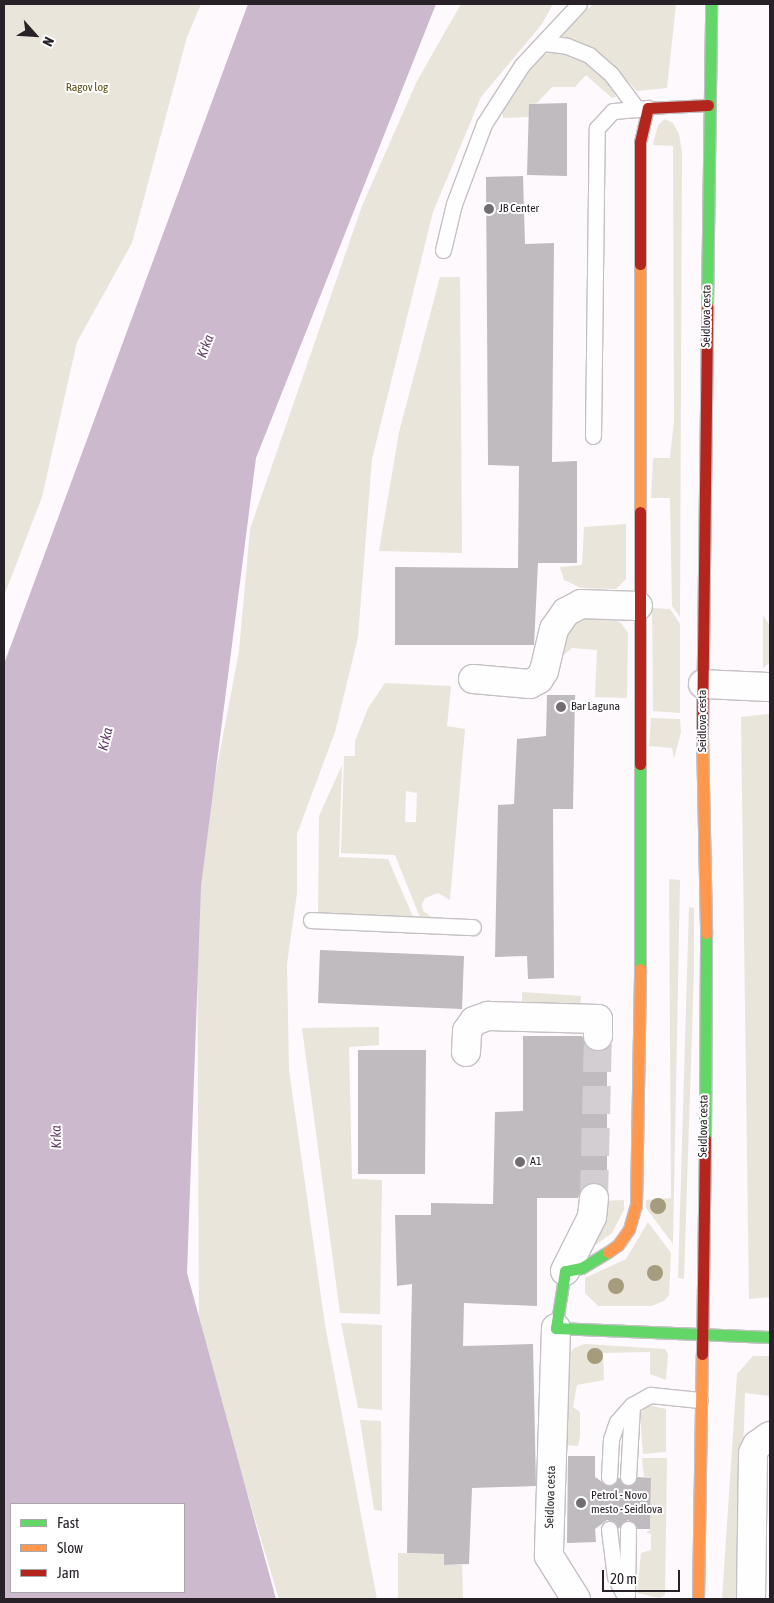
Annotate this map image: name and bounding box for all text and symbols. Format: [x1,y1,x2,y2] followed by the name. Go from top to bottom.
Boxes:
[10,10,60,60] north arrow
[39,34,57,49] text: N
[66,81,108,95] park label: Ragov log
[499,202,539,216] place label: JB Center
[483,203,495,215] marker: JB Center
[699,285,715,347] street label: Seidlova cesta
[193,332,217,360] water label: Krka
[696,690,710,752] street label: Seidlova cesta
[571,700,620,714] place label: Bar Laguna
[555,701,567,713] marker: Bar Laguna
[94,726,116,752] water label: Krka
[696,1095,712,1157] street label: Seidlova cesta
[47,1125,65,1149] water label: Krka
[530,1155,542,1169] place label: A1
[514,1156,526,1168] marker: A1
[543,1465,559,1529] street label: Seidlova cesta
[591,1489,663,1517] place label: Petrol - Novo mesto - Seidlova
[575,1497,587,1509] marker: Petrol - Novo mesto - Seidlova
[10,1503,185,1593] legend
[57,1514,79,1531] text: Fast
[57,1539,83,1556] text: Slow
[604,1560,682,1592] scale bar
[57,1564,80,1581] text: Jam
[610,1570,637,1587] text: 20 m

